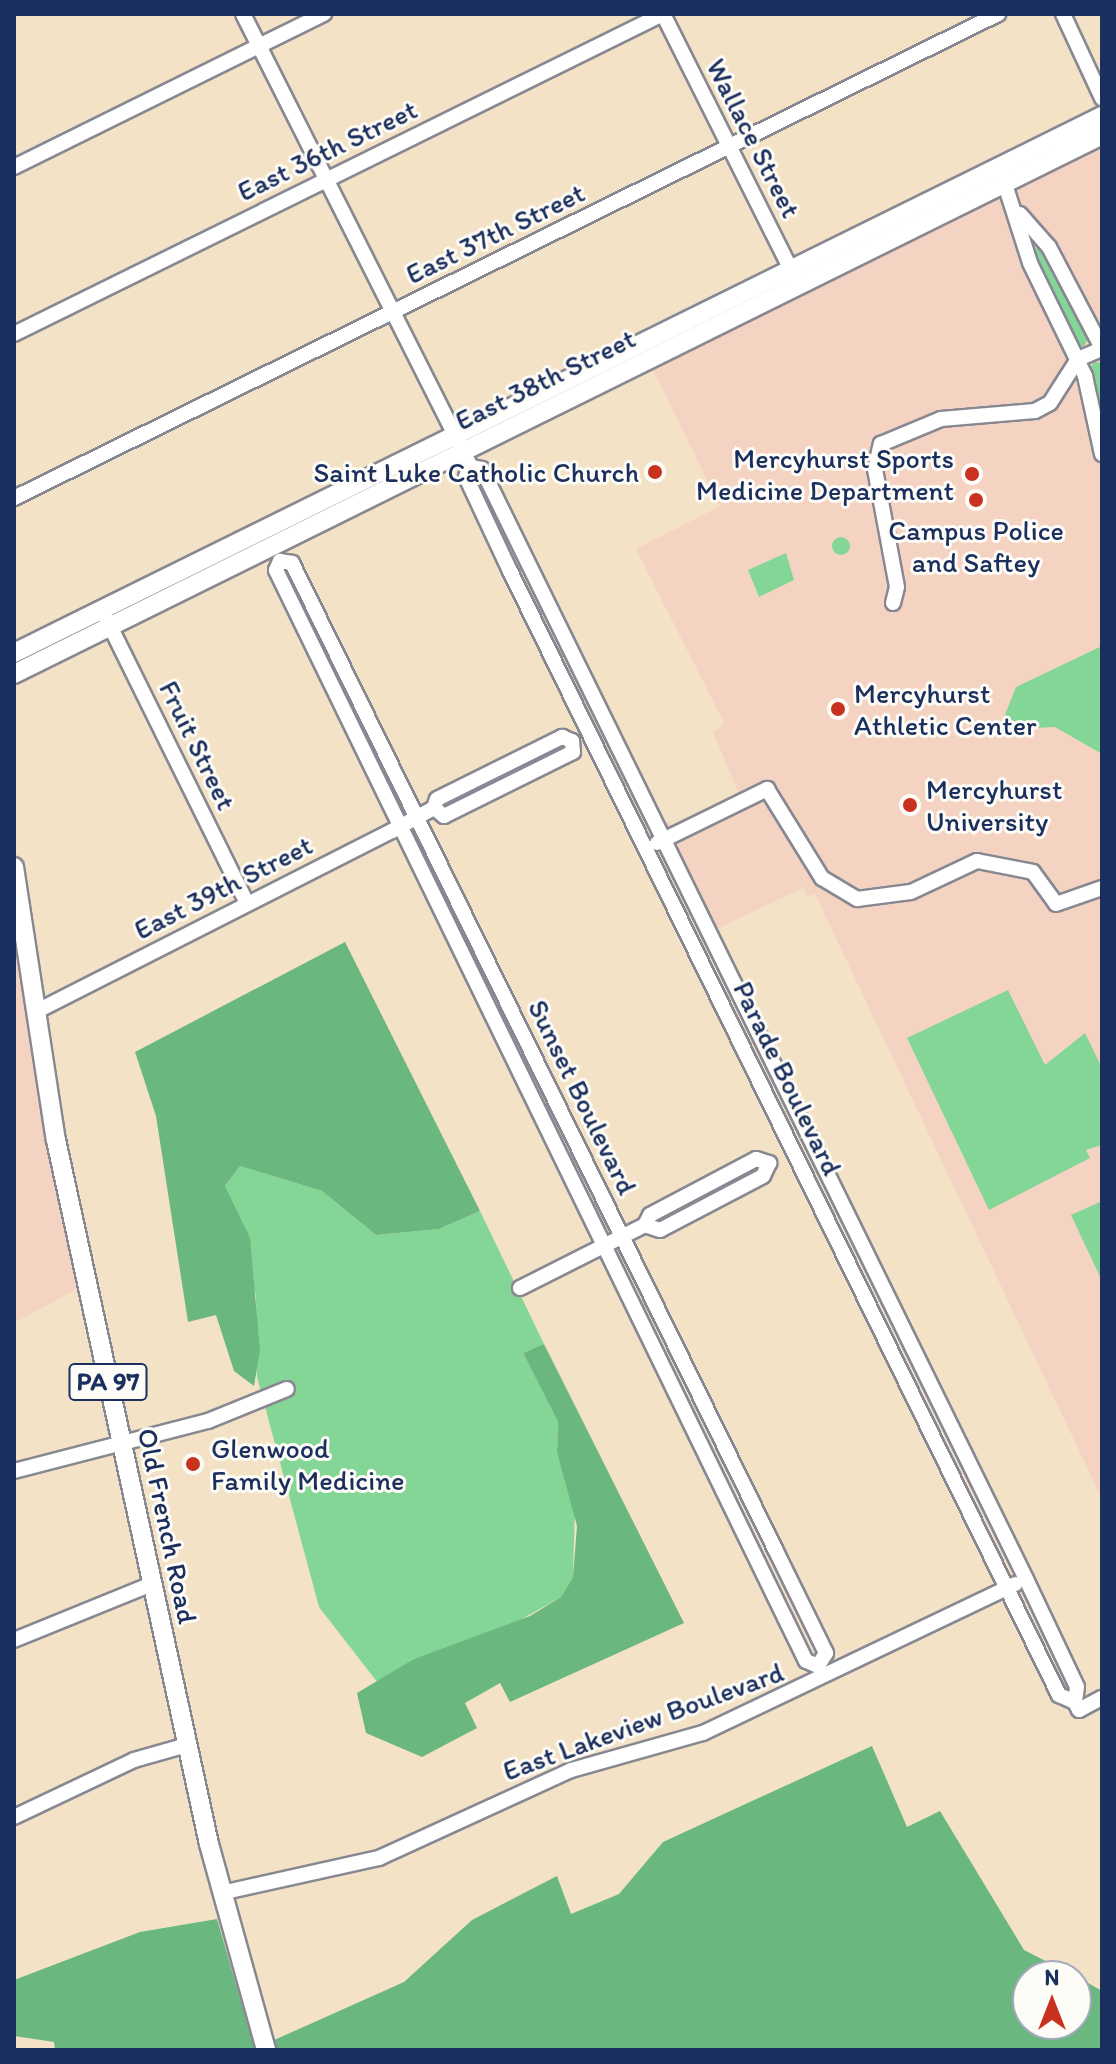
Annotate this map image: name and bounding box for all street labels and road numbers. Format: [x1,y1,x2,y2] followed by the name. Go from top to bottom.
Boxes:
[700,53,808,223] street label: Wallace Street
[232,92,422,208] street label: East 36th Street
[401,175,589,291] street label: East 37th Street
[450,321,640,437] street label: East 38th Street
[153,675,243,815] street label: Fruit Street
[129,828,317,946] street label: East 39th Street
[726,975,850,1181] street label: Parade Boulevard
[521,994,645,1200] street label: Sunset Boulevard
[68,1360,148,1404] road number: PA 97
[131,1426,205,1626] street label: Old French Road
[497,1654,789,1788] street label: East Lakeview Boulevard

